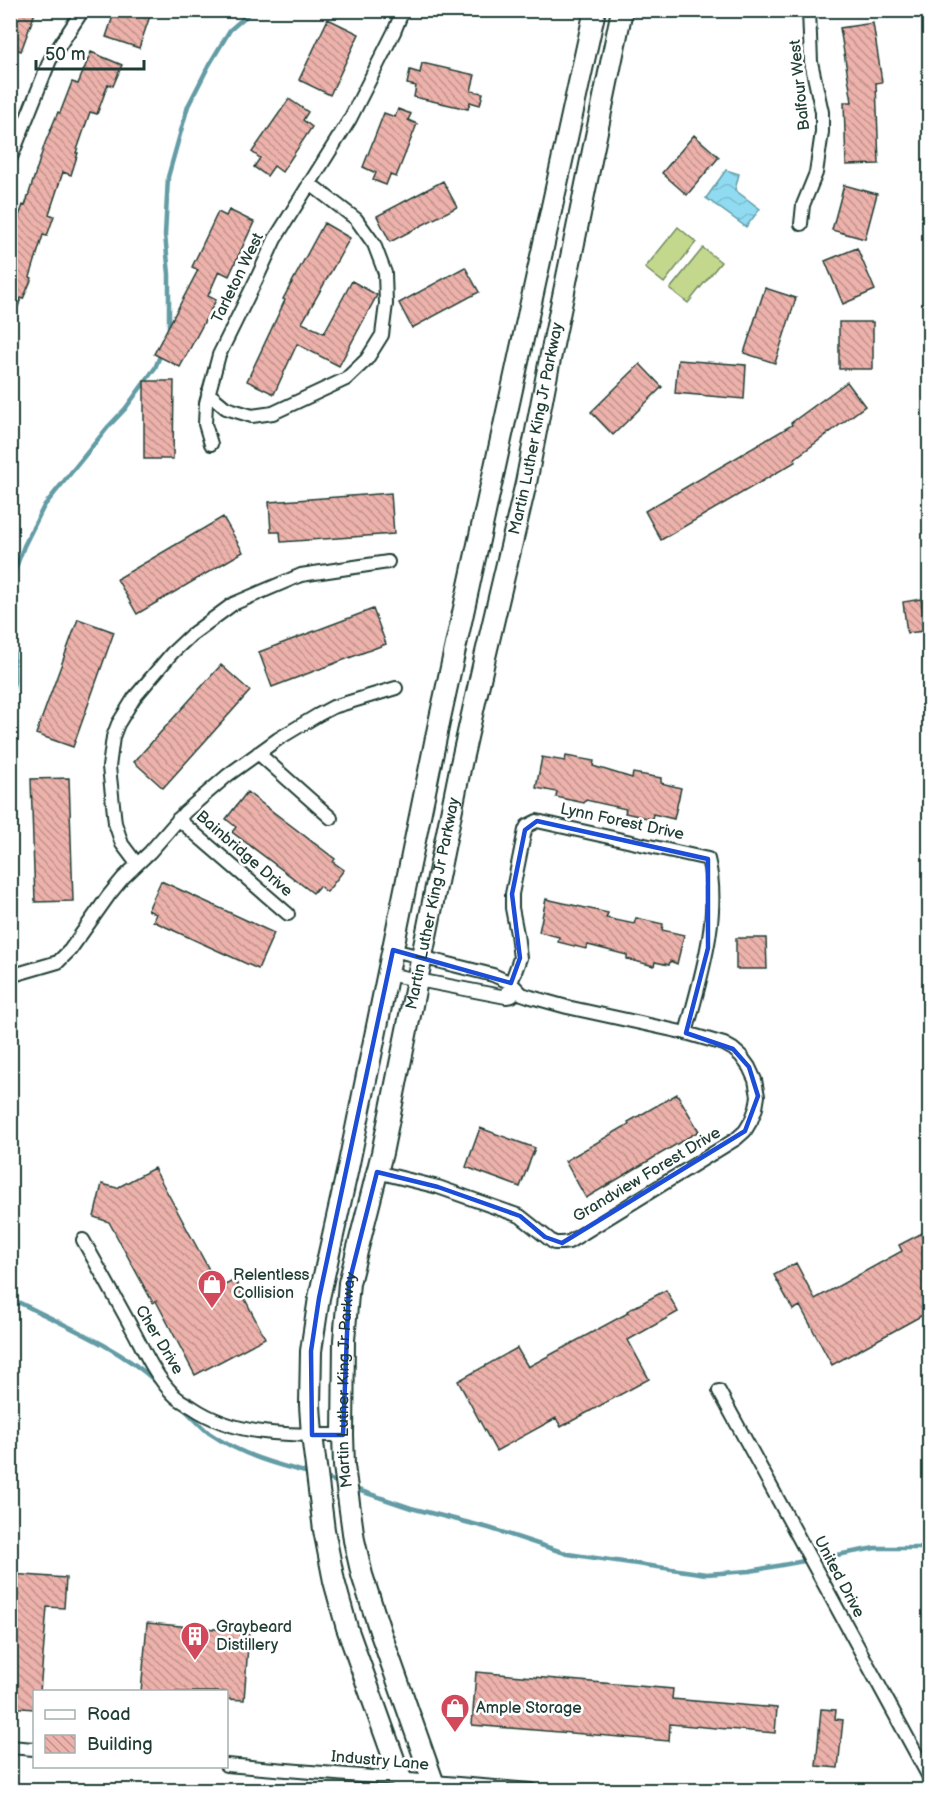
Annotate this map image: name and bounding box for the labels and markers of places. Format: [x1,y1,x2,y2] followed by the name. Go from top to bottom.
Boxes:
[233,1266,310,1303] place label: Relentless Collision
[196,1268,228,1310] shop icon: Relentless Collision
[216,1618,292,1655] place label: Graybeard Distillery
[179,1620,211,1662] building icon: Graybeard Distillery
[439,1692,471,1734] shop icon: Ample Storage
[476,1699,582,1718] place label: Ample Storage

